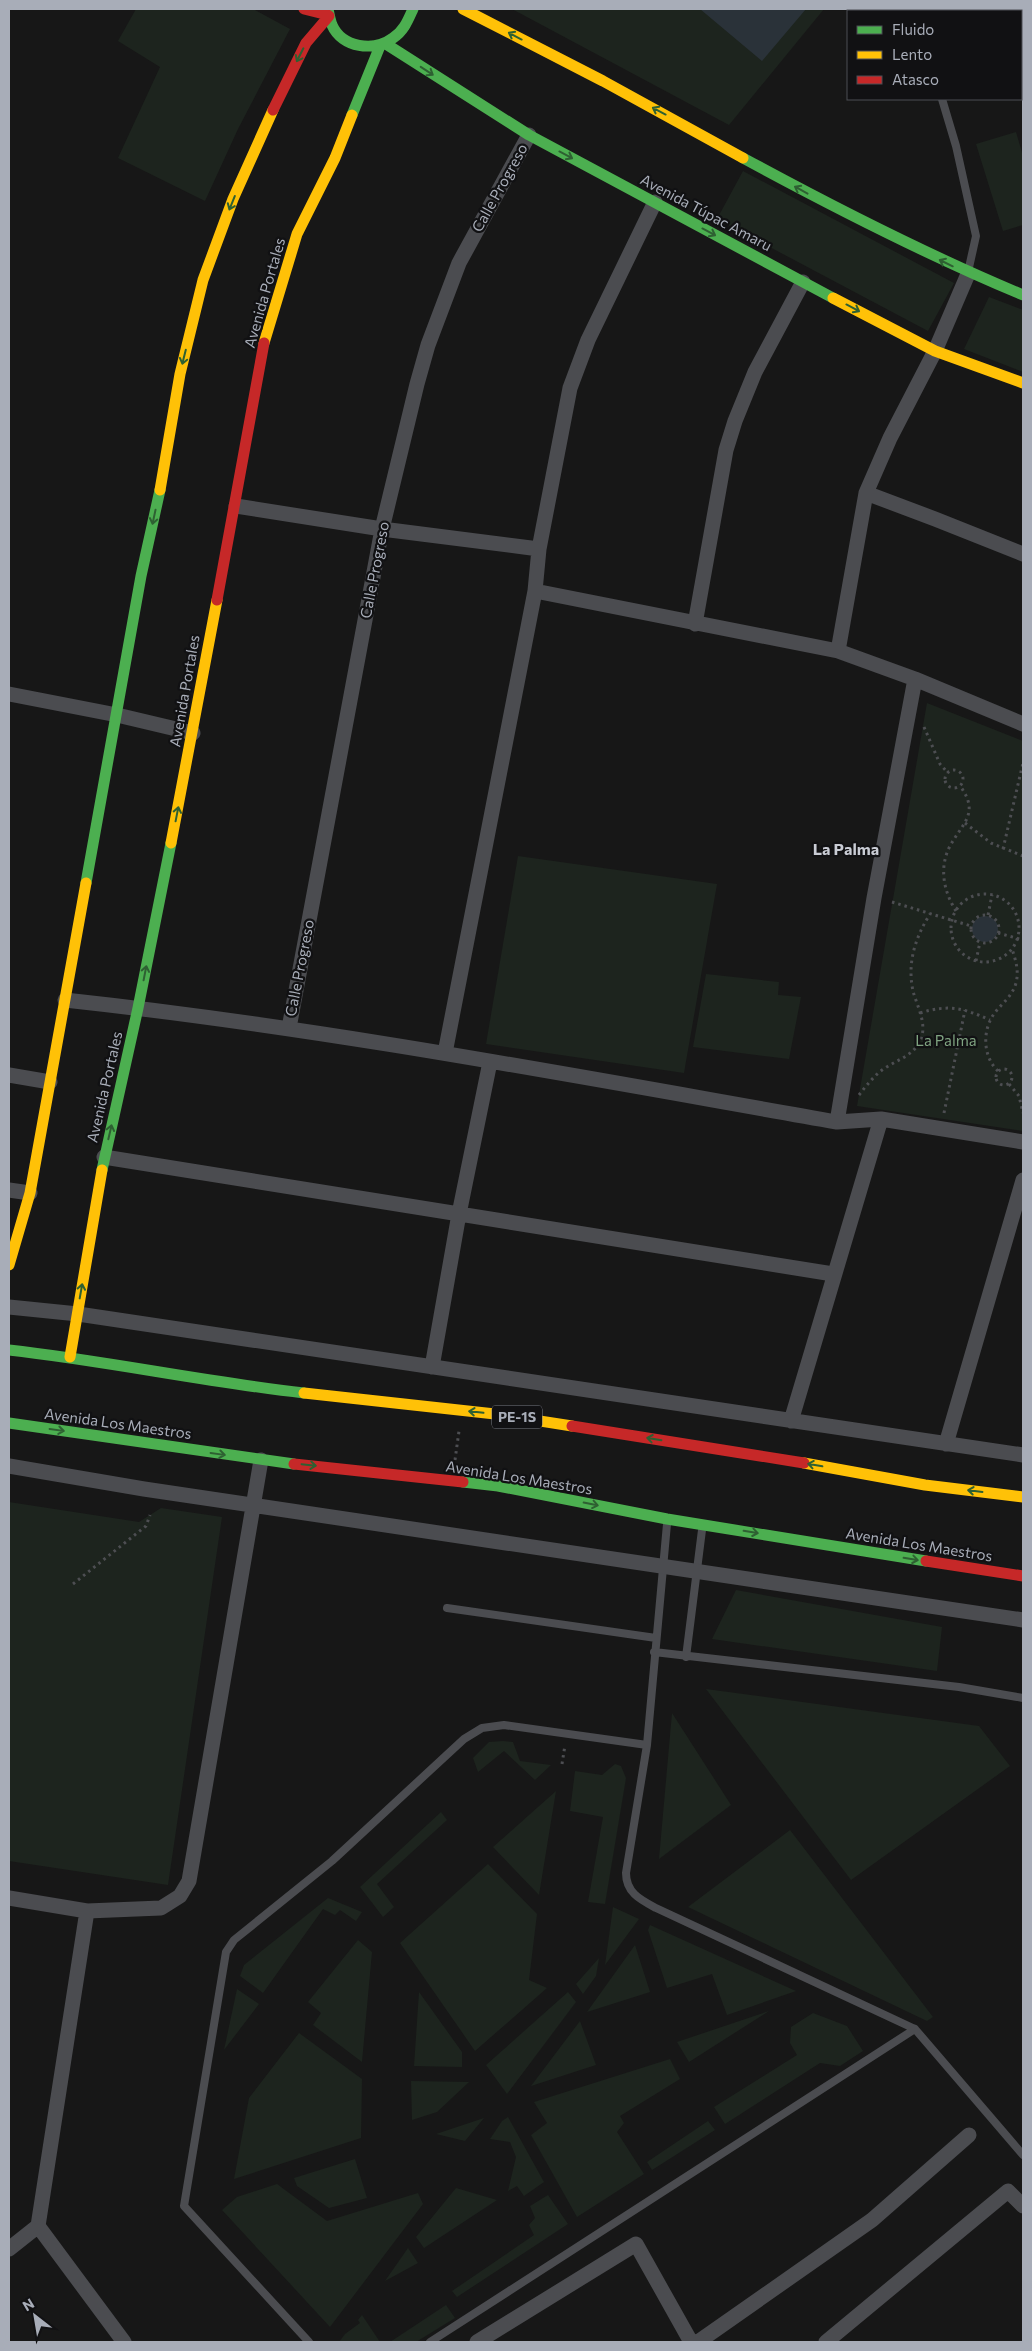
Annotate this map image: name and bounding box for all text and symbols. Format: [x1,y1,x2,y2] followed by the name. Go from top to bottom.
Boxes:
[847,10,1022,100] legend
[892,20,934,38] text: Fluido
[508,31,523,40] one-way arrow
[892,45,932,63] text: Lento
[295,47,304,62] one-way arrow
[420,66,434,76] one-way arrow
[892,70,939,88] text: Atasco
[652,106,667,115] one-way arrow
[467,140,531,235] street label: Calle Progreso
[559,150,573,160] one-way arrow
[638,170,775,254] street label: Avenida Túpac Amaru
[794,185,809,194] one-way arrow
[227,194,236,210] one-way arrow
[702,227,717,237] one-way arrow
[240,235,288,350] street label: Avenida Portales
[939,258,954,268] one-way arrow
[845,304,860,313] one-way arrow
[179,349,188,365] one-way arrow
[149,509,158,525] one-way arrow
[356,520,392,620] street label: Calle Progreso
[165,633,203,748] street label: Avenida Portales
[173,806,182,822] one-way arrow
[813,839,879,858] district label: La Palma
[281,918,317,1018] street label: Calle Progreso
[141,965,151,981] one-way arrow
[82,1029,126,1144] street label: Avenida Portales
[915,1031,977,1049] park label: La Palma
[106,1124,115,1140] one-way arrow
[77,1284,87,1300] one-way arrow
[43,1404,193,1442] street label: Avenida Los Maestros
[492,1405,542,1428] road number: PE-1S
[468,1407,484,1417] one-way arrow
[49,1426,65,1436] one-way arrow
[646,1433,662,1443] one-way arrow
[210,1449,226,1459] one-way arrow
[444,1457,594,1498] street label: Avenida Los Maestros
[807,1459,823,1469] one-way arrow
[301,1460,317,1470] one-way arrow
[967,1486,983,1496] one-way arrow
[583,1500,599,1510] one-way arrow
[844,1524,994,1565] street label: Avenida Los Maestros
[743,1528,759,1538] one-way arrow
[903,1554,919,1564] one-way arrow
[10,2291,60,2341] north arrow
[19,2294,37,2314] text: N

